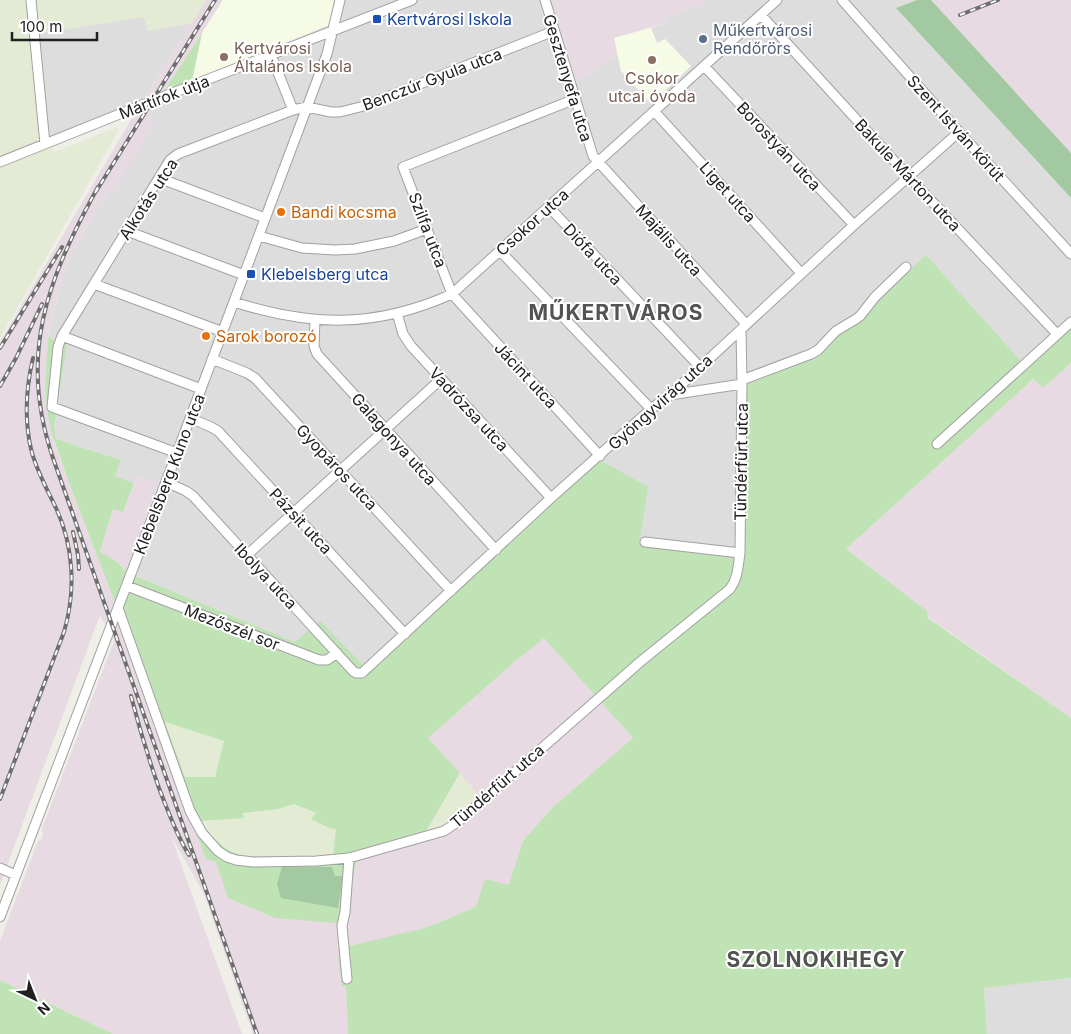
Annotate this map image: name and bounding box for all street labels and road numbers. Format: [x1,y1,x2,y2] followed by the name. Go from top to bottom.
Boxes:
[539,12,597,144] street label: Gesztenyefa utca
[360,43,504,115] street label: Benczúr Gyula utca
[116,71,212,123] street label: Mártírok útja
[903,71,1009,185] street label: Szent István körút
[733,97,825,195] street label: Borostyán utca
[851,115,965,235] street label: Bakule Márton utca
[114,155,182,243] street label: Alkotás utca
[696,158,760,226] street label: Liget utca
[491,184,573,260] street label: Csokor utca
[405,190,451,270] street label: Szilfa utca
[632,200,706,280] street label: Majális utca
[559,219,627,289] street label: Diófa utca
[490,338,562,412] street label: Jácint utca
[604,350,716,454] street label: Gyöngyvirág utca
[425,363,513,455] street label: Vadrózsa utca
[347,389,441,489] street label: Galagonya utca
[129,391,209,557] street label: Klebelsberg Kuno utca
[730,403,752,521] street label: Tündérfürt utca
[292,420,382,514] street label: Gyopáros utca
[265,484,337,558] street label: Pázsit utca
[230,539,302,613] street label: Ibolya utca
[181,600,283,654] street label: Mezőszél sor
[446,740,548,832] street label: Tündérfürt utca

